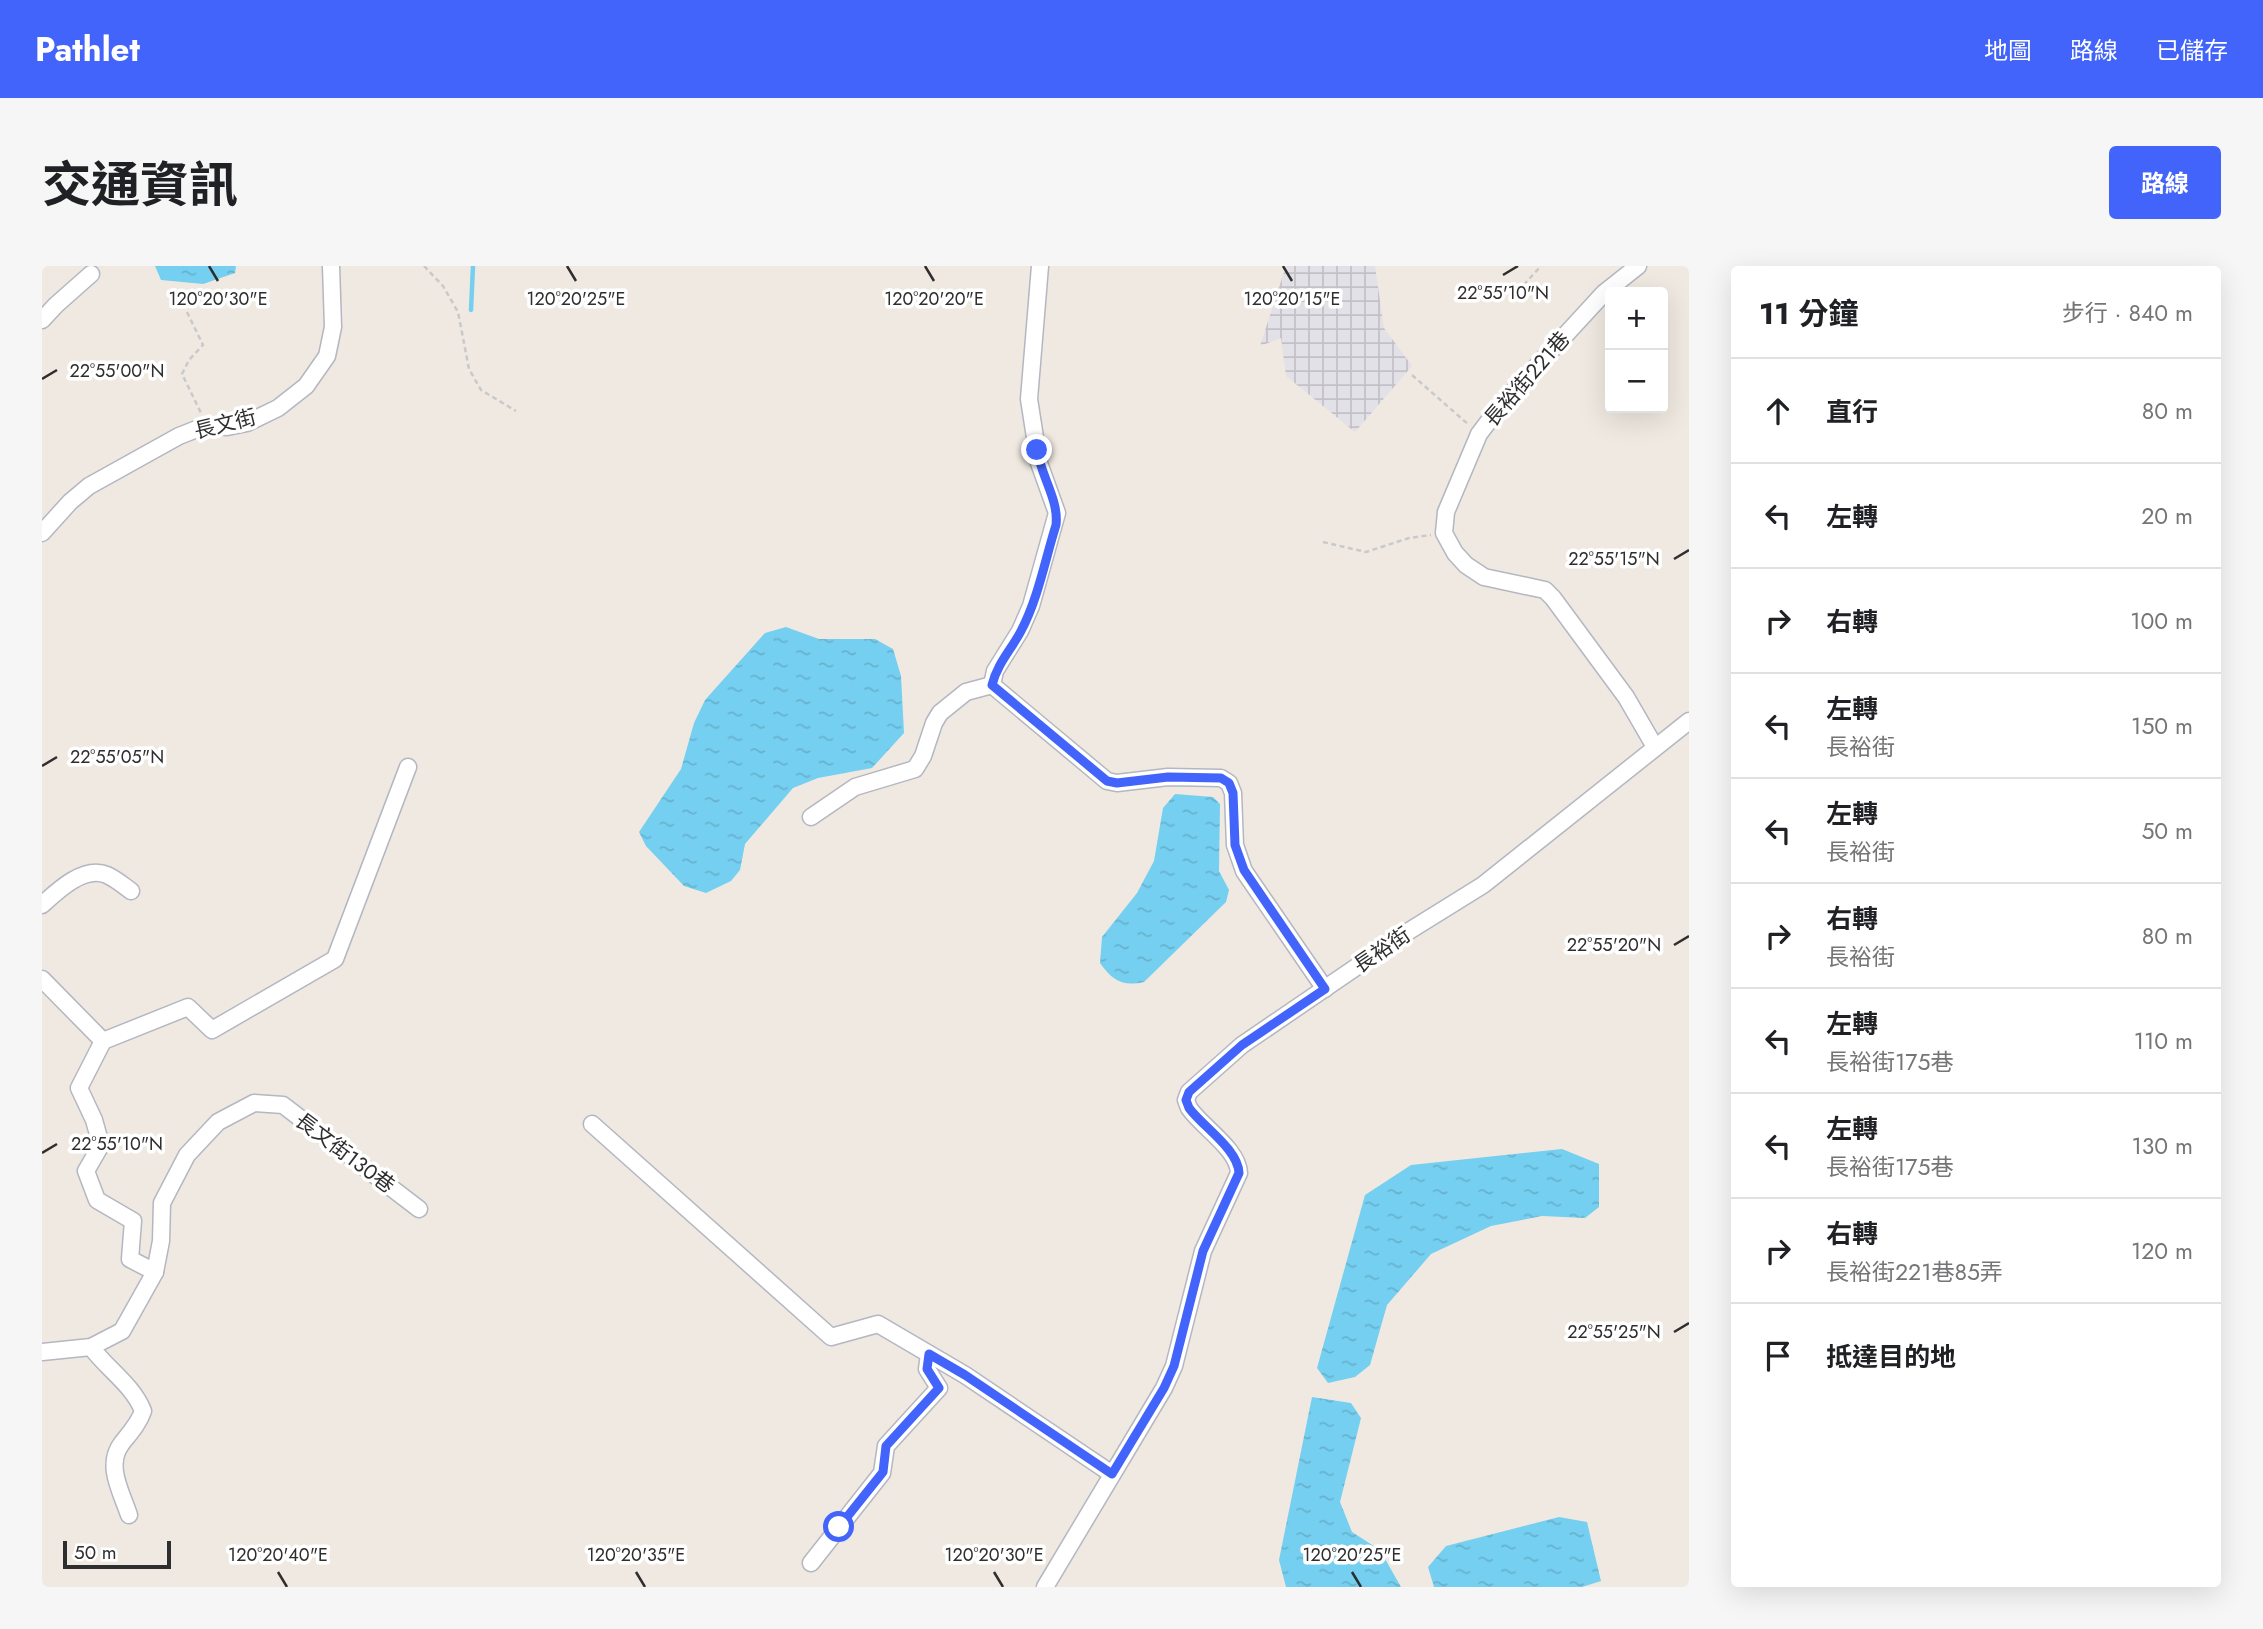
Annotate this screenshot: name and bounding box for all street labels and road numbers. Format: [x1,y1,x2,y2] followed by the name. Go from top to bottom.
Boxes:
[1477,325,1577,433] street label: 長裕街221巷
[191,402,259,446] street label: 長文街
[1347,920,1417,980] street label: 長裕街
[289,1106,401,1200] street label: 長文街130巷

